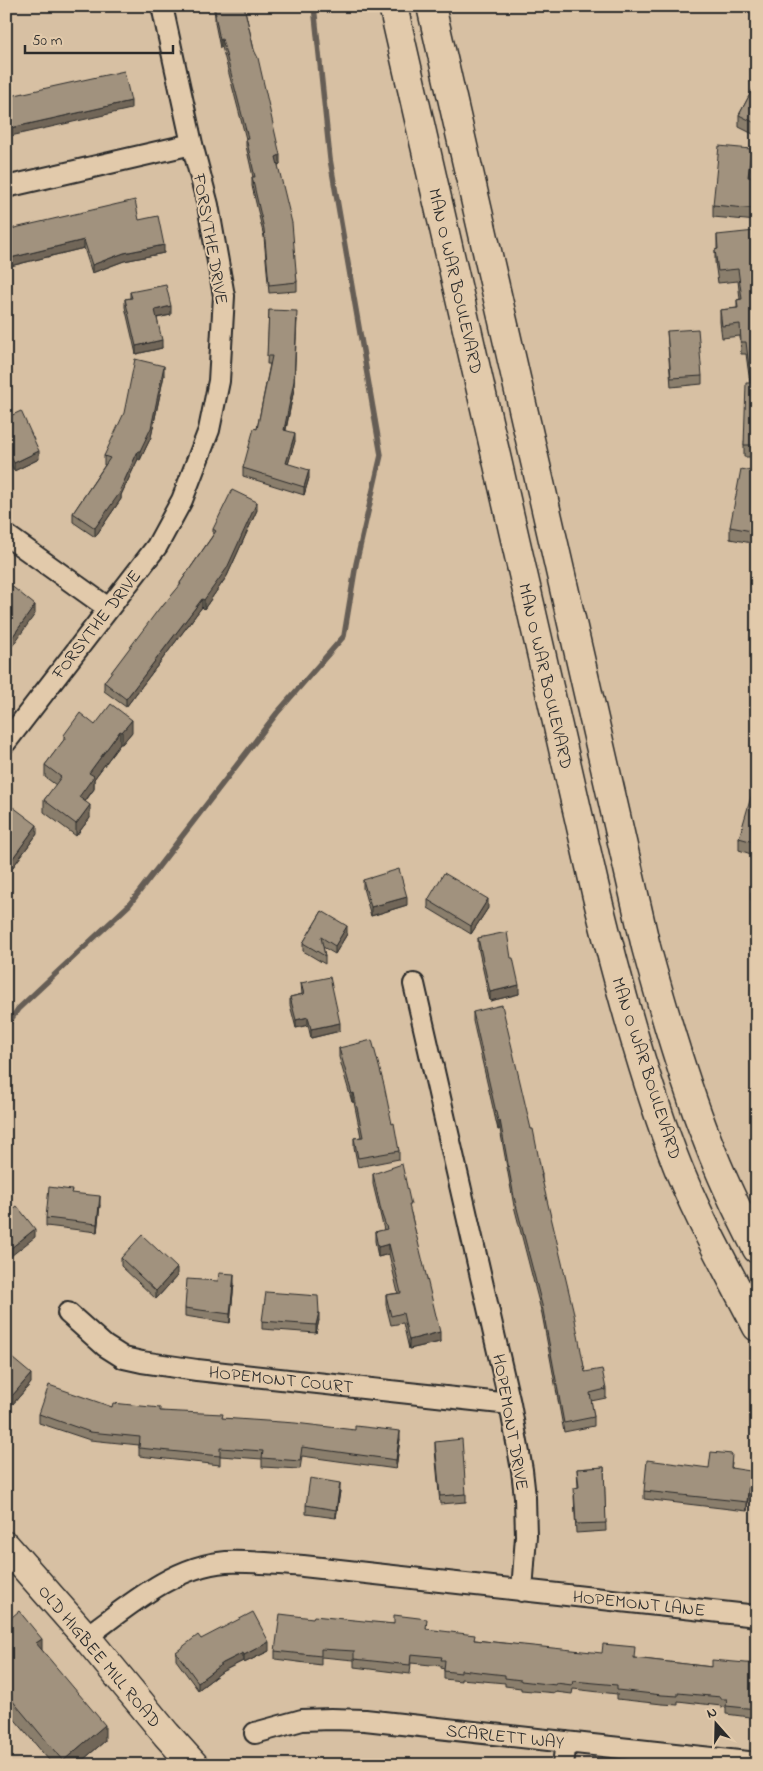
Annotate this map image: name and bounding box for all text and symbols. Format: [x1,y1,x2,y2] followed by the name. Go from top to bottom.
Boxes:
[25,22,172,54] scale bar
[32,30,63,52] text: 50 m
[185,171,233,307] street label: FORSYTHE DRIVE
[420,186,488,377] street label: MAN O WAR BOULEVARD
[46,565,149,686] street label: FORSYTHE DRIVE
[510,581,578,772] street label: MAN O WAR BOULEVARD
[603,974,687,1163] street label: MAN O WAR BOULEVARD
[484,1352,534,1493] street label: HOPEMONT DRIVE
[207,1360,354,1401] street label: HOPEMONT COURT
[31,1580,166,1735] street label: OLD HIGBEE MILL ROAD
[571,1585,706,1625] street label: HOPEMONT LANE
[690,1698,740,1748] north arrow
[704,1702,720,1725] text: N
[445,1719,566,1757] street label: SCARLETT WAY

